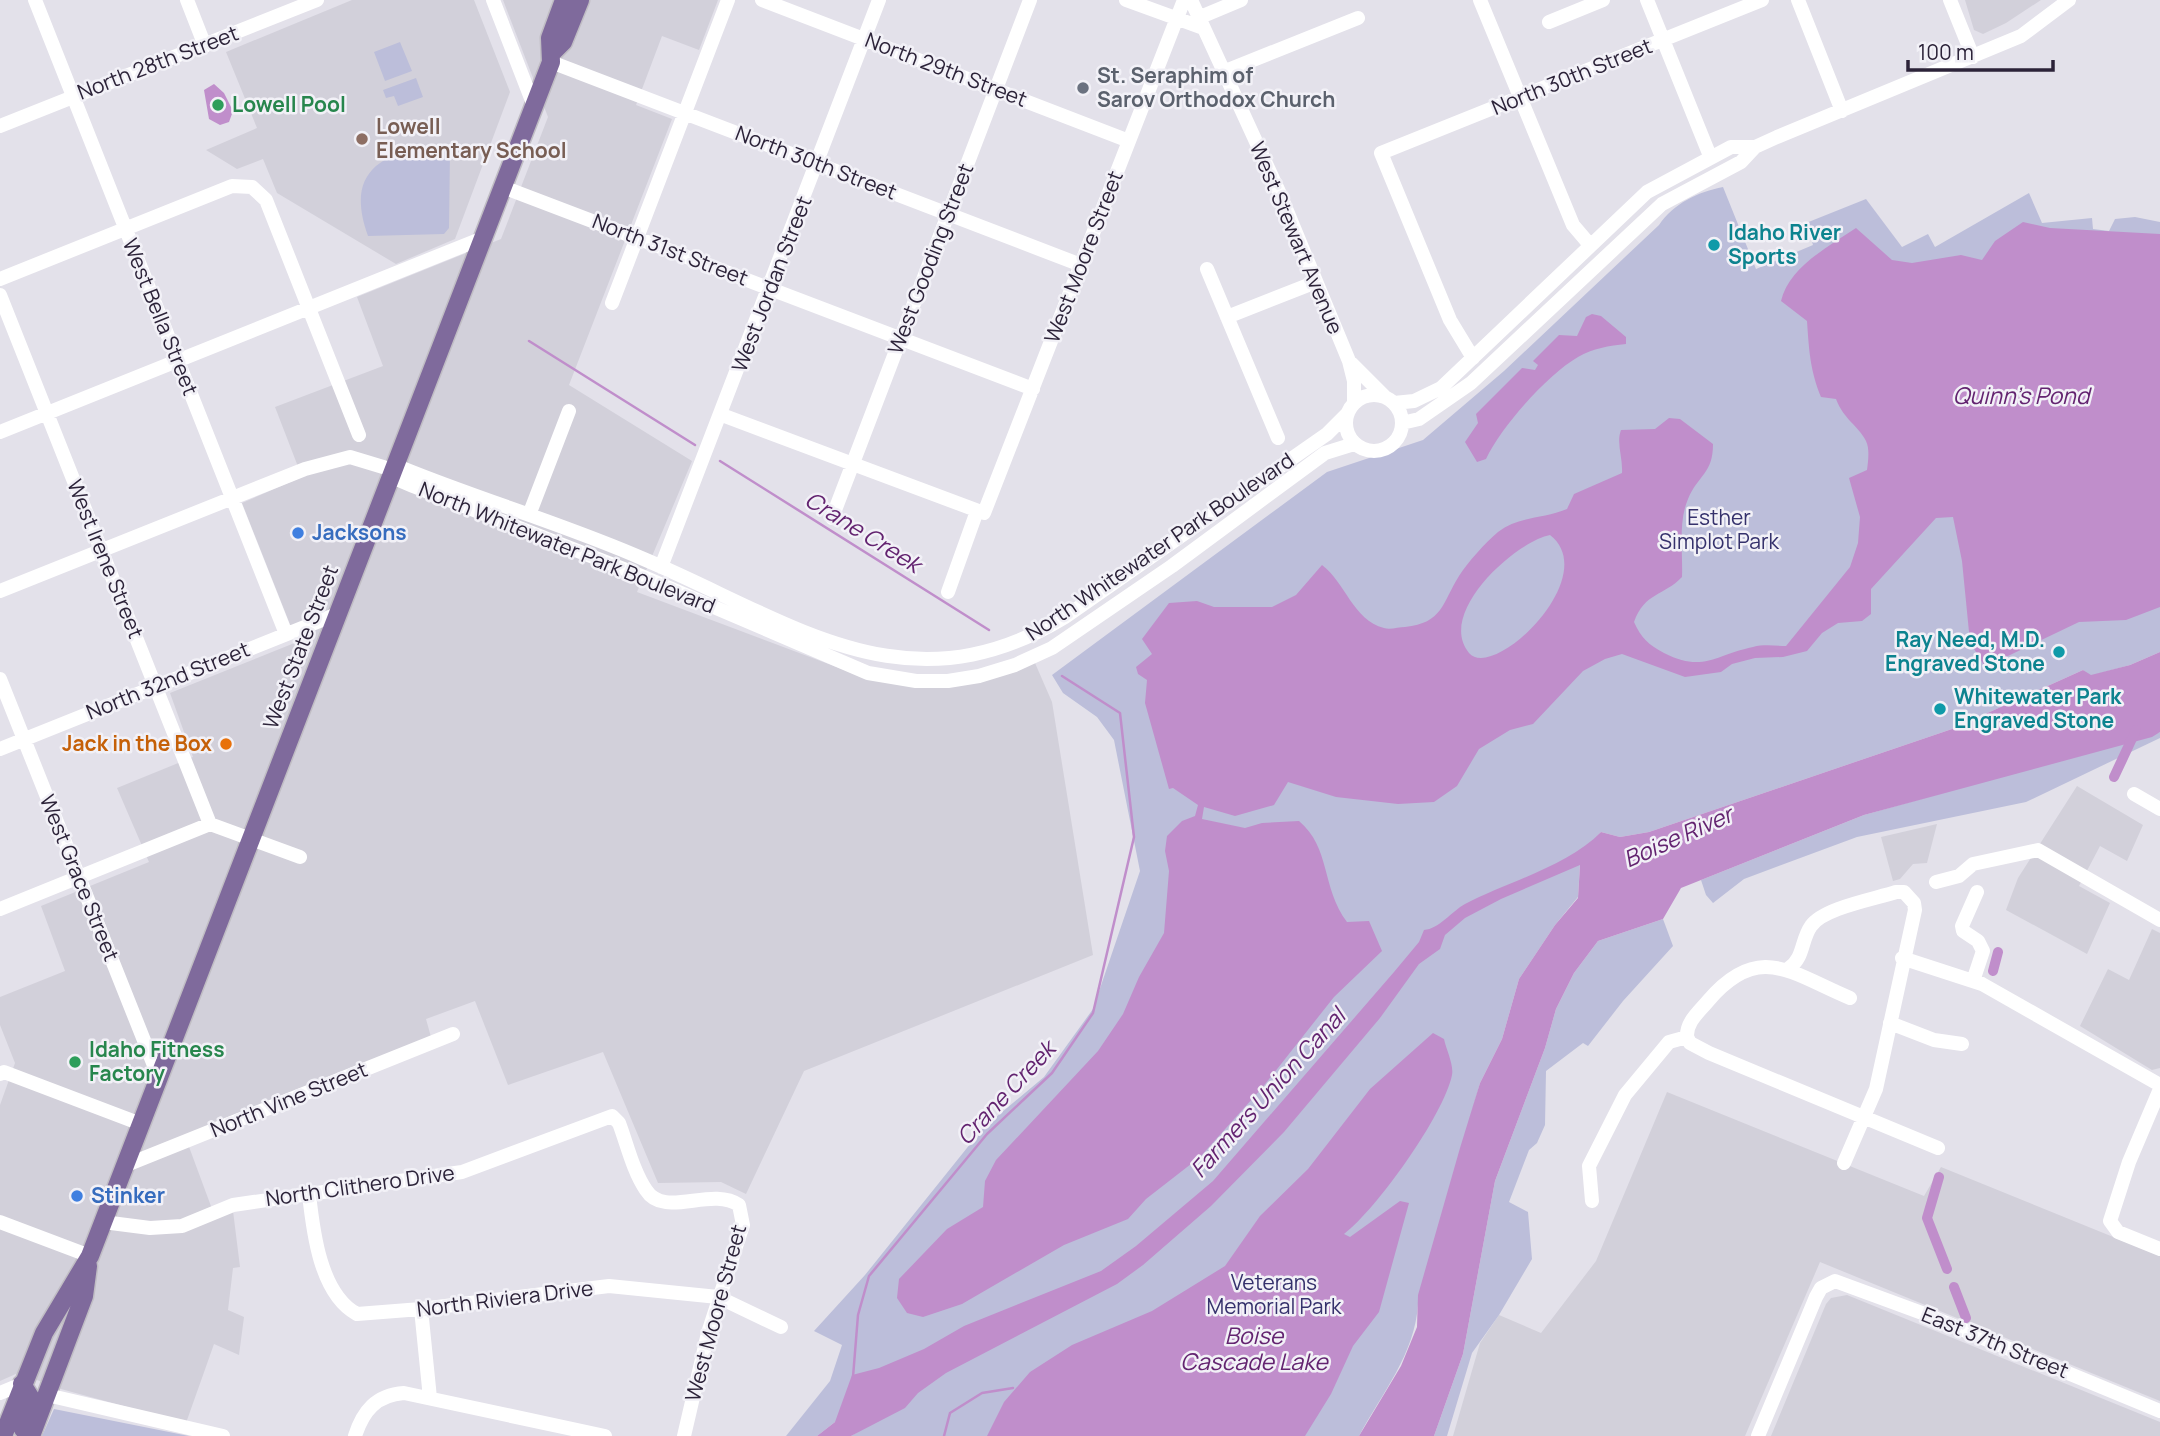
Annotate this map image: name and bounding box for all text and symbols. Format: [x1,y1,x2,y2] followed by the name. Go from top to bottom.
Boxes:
[73,18,242,106] street label: North 28th Street
[861,25,1031,113] street label: North 29th Street
[1908,28,2053,72] scale bar
[1487,31,1656,121] street label: North 30th Street
[1918,38,1974,66] text: 100 m
[1097,61,1335,113] place label: St. Seraphim of Sarov Orthodox Church
[1075,80,1091,96] marker: St. Seraphim of Sarov Orthodox Church
[232,90,346,118] place label: Lowell Pool
[210,97,226,113] marker: Lowell Pool
[376,112,567,164] place label: Lowell Elementary School
[732,118,901,206] street label: North 30th Street
[354,131,370,147] marker: Lowell Elementary School
[1244,137,1350,338] street label: West Stewart Avenue
[881,159,979,358] street label: West Gooding Street
[1037,167,1129,347] street label: West Moore Street
[725,192,818,376] street label: West Jordan Street
[589,207,752,292] street label: North 31st Street
[1728,218,1841,270] place label: Idaho River Sports
[117,234,205,399] street label: West Bella Street
[1706,237,1722,253] marker: Idaho River Sports
[1953,379,2093,411] water label: Quinn's Pond
[1020,446,1299,647] street label: North Whitewater Park Boulevard
[61,475,151,642] street label: West Irene Street
[415,475,720,620] street label: North Whitewater Park Boulevard
[799,483,931,581] water label: Crane Creek
[1659,503,1780,555] park label: Esther Simplot Park
[312,518,407,546] place label: Jacksons
[290,525,306,541] marker: Jacksons
[256,561,344,733] street label: West State Street
[1885,625,2045,677] place label: Ray Need, M.D. Engraved Stone
[82,635,253,726] street label: North 32nd Street
[2051,644,2067,660] marker: Ray Need, M.D. Engraved Stone
[1954,682,2122,734] place label: Whitewater Park Engraved Stone
[1932,701,1948,717] marker: Whitewater Park Engraved Stone
[62,729,212,757] place label: Jack in the Box
[218,736,234,752] marker: Jack in the Box
[34,790,126,965] street label: West Grace Street
[1618,797,1740,874] water label: Boise River
[1183,999,1354,1184] water label: Farmers Union Canal
[949,1031,1064,1151] water label: Crane Creek
[89,1035,225,1087] place label: Idaho Fitness Factory
[67,1054,83,1070] marker: Idaho Fitness Factory
[206,1055,371,1143] street label: North Vine Street
[264,1158,456,1212] street label: North Clithero Drive
[91,1181,165,1209] place label: Stinker
[69,1188,85,1204] marker: Stinker
[678,1221,752,1404] street label: West Moore Street
[1207,1268,1342,1320] park label: Veterans Memorial Park
[415,1273,595,1323] street label: North Riviera Drive
[1918,1300,2073,1384] street label: East 37th Street
[1180,1319,1329,1377] water label: Boise Cascade Lake

